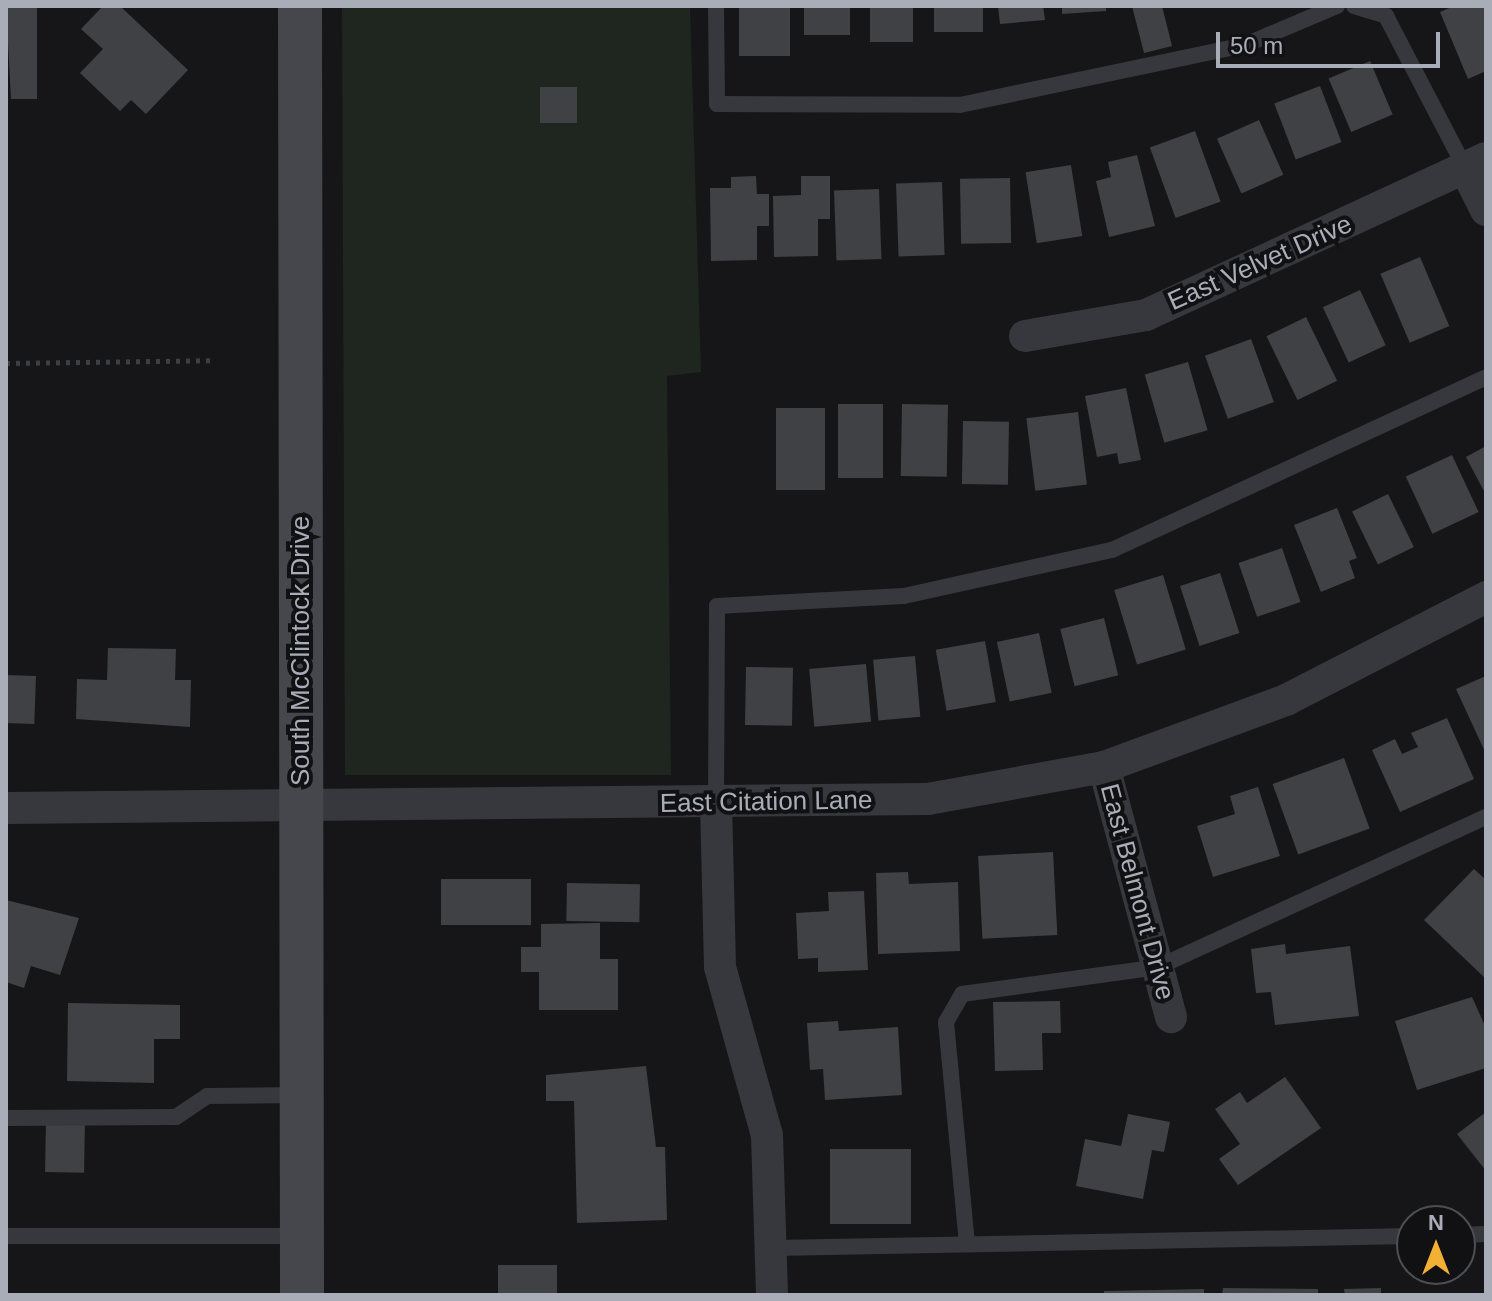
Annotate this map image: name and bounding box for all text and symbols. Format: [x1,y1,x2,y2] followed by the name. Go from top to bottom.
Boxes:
[1220,16,1444,66] scale bar
[1230,32,1283,59] text: 50 m
[1163,208,1357,318] street label: East Velvet Drive
[285,516,317,786] street label: South McClintock Drive
[1093,780,1181,1004] street label: East Belmont Drive
[660,785,872,819] street label: East Citation Lane
[1396,1205,1476,1285] north arrow
[1428,1210,1444,1235] text: N

